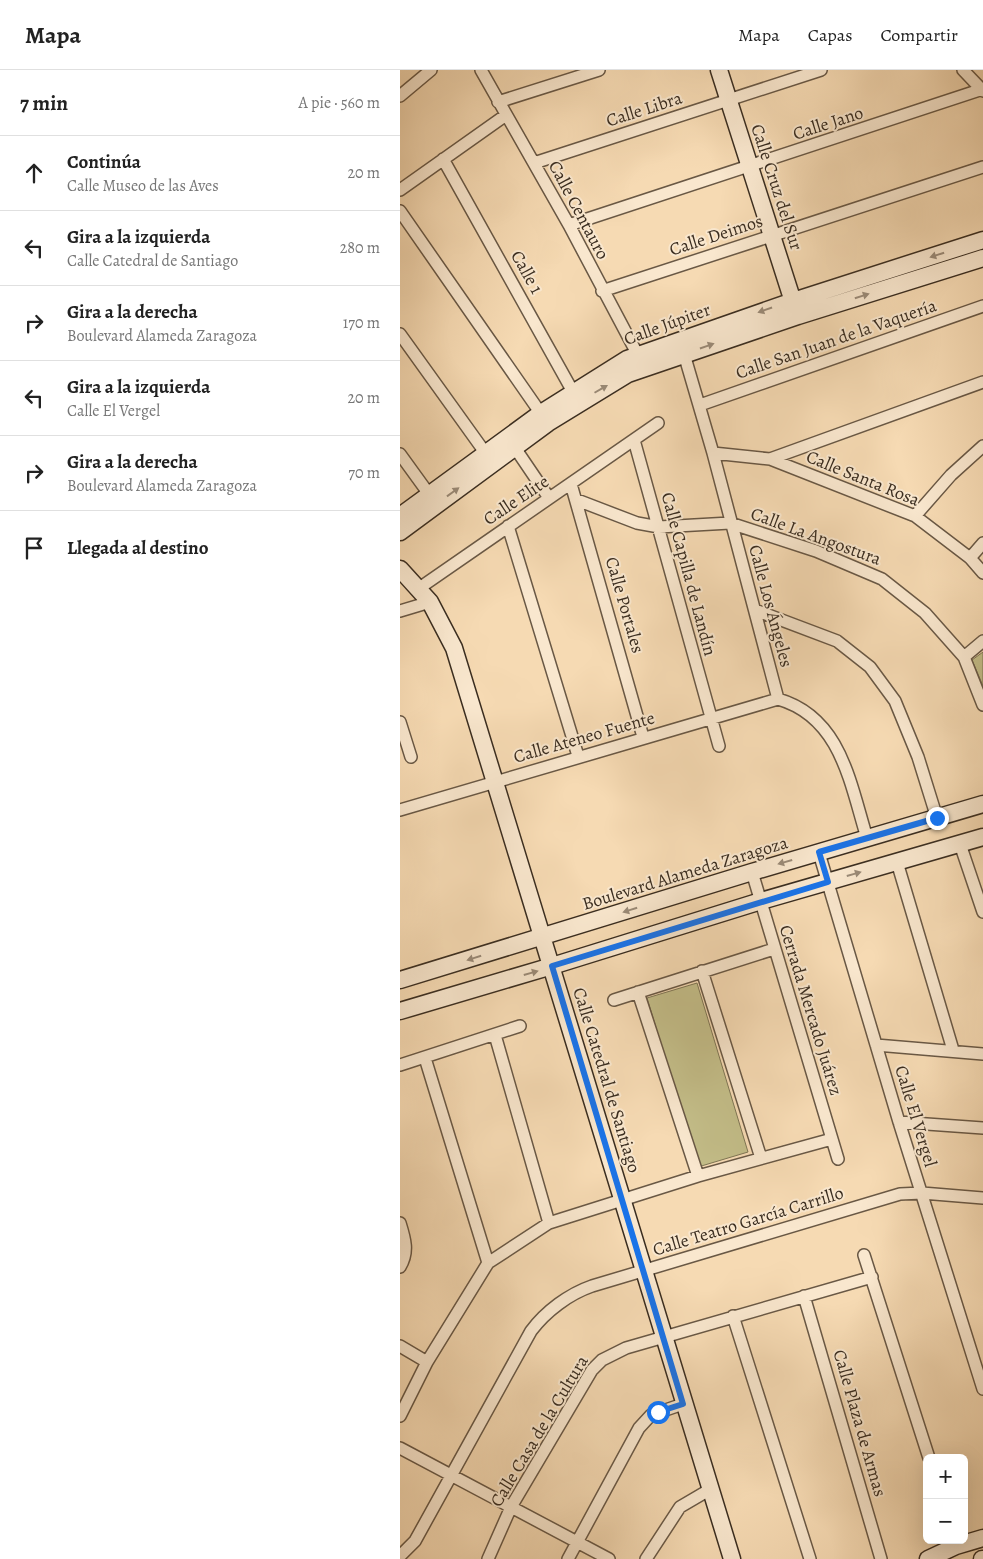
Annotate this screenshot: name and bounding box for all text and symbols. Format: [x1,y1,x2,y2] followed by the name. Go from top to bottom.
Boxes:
[25,19,81,51] text: Mapa
[738,23,780,47] text: Mapa
[808,23,852,47] text: Capas
[880,23,958,47] text: Compartir
[603,85,686,133] street label: Calle Libra
[20,89,68,117] text: 7 min
[299,92,380,114] text: A pie · 560 m
[790,100,866,146] street label: Calle Jano
[745,121,809,253] street label: Calle Cruz del Sur
[67,149,141,175] text: Continúa
[543,156,615,264] street label: Calle Centauro
[20,159,48,187] icon: ahead
[347,162,380,184] text: 20 m
[67,175,219,197] text: Calle Museo de las Aves
[666,209,766,261] street label: Calle Deimos
[67,224,210,250] text: Gira a la izquierda
[20,234,48,262] icon: left
[340,237,380,259] text: 280 m
[505,246,549,298] street label: Calle 1
[67,250,238,272] text: Calle Catedral de Santiago
[929,251,944,259] one-way arrow
[855,291,870,299] one-way arrow
[732,293,940,385] street label: Calle San Juan de la Vaquería
[620,297,714,351] street label: Calle Júpiter
[67,299,198,325] text: Gira a la derecha
[758,307,773,314] one-way arrow
[20,309,48,337] icon: right
[343,312,380,334] text: 170 m
[67,325,257,347] text: Boulevard Alameda Zaragoza
[700,342,715,349] one-way arrow
[67,374,210,400] text: Gira a la izquierda
[20,384,48,412] icon: left
[594,385,607,394] one-way arrow
[347,387,380,409] text: 20 m
[67,400,160,422] text: Calle El Vergel
[803,444,924,512] street label: Calle Santa Rosa
[67,449,198,475] text: Gira a la derecha
[20,459,48,487] icon: right
[348,462,380,484] text: 70 m
[479,469,553,531] street label: Calle Elite
[67,475,257,497] text: Boulevard Alameda Zaragoza
[446,487,460,497] one-way arrow
[656,490,722,659] street label: Calle Capilla de Landín
[747,501,885,571] street label: Calle La Angostura
[20,534,48,562] icon: arrive
[67,535,209,561] text: Llegada al destino
[743,542,799,670] street label: Calle Los Ángeles
[600,554,650,656] street label: Calle Portales
[511,705,657,769] street label: Calle Ateneo Fuente
[926,807,949,830] route end
[579,830,791,916] street label: Boulevard Alameda Zaragoza
[777,859,792,867] one-way arrow
[846,870,861,878] one-way arrow
[622,907,637,915] one-way arrow
[774,922,848,1098] street label: Cerrada Mercado Juárez
[467,954,482,962] one-way arrow
[523,968,538,976] one-way arrow
[567,984,647,1176] street label: Calle Catedral de Santiago
[889,1062,943,1170] street label: Calle El Vergel
[650,1181,846,1261] street label: Calle Teatro García Carrillo
[828,1347,892,1499] street label: Calle Plaza de Armas
[484,1350,594,1511] street label: Calle Casa de la Cultura
[647,1401,670,1424] route start
[923,1454,968,1544] map controls
[923,1454,968,1499] button: +
[923,1499,968,1544] button: −

